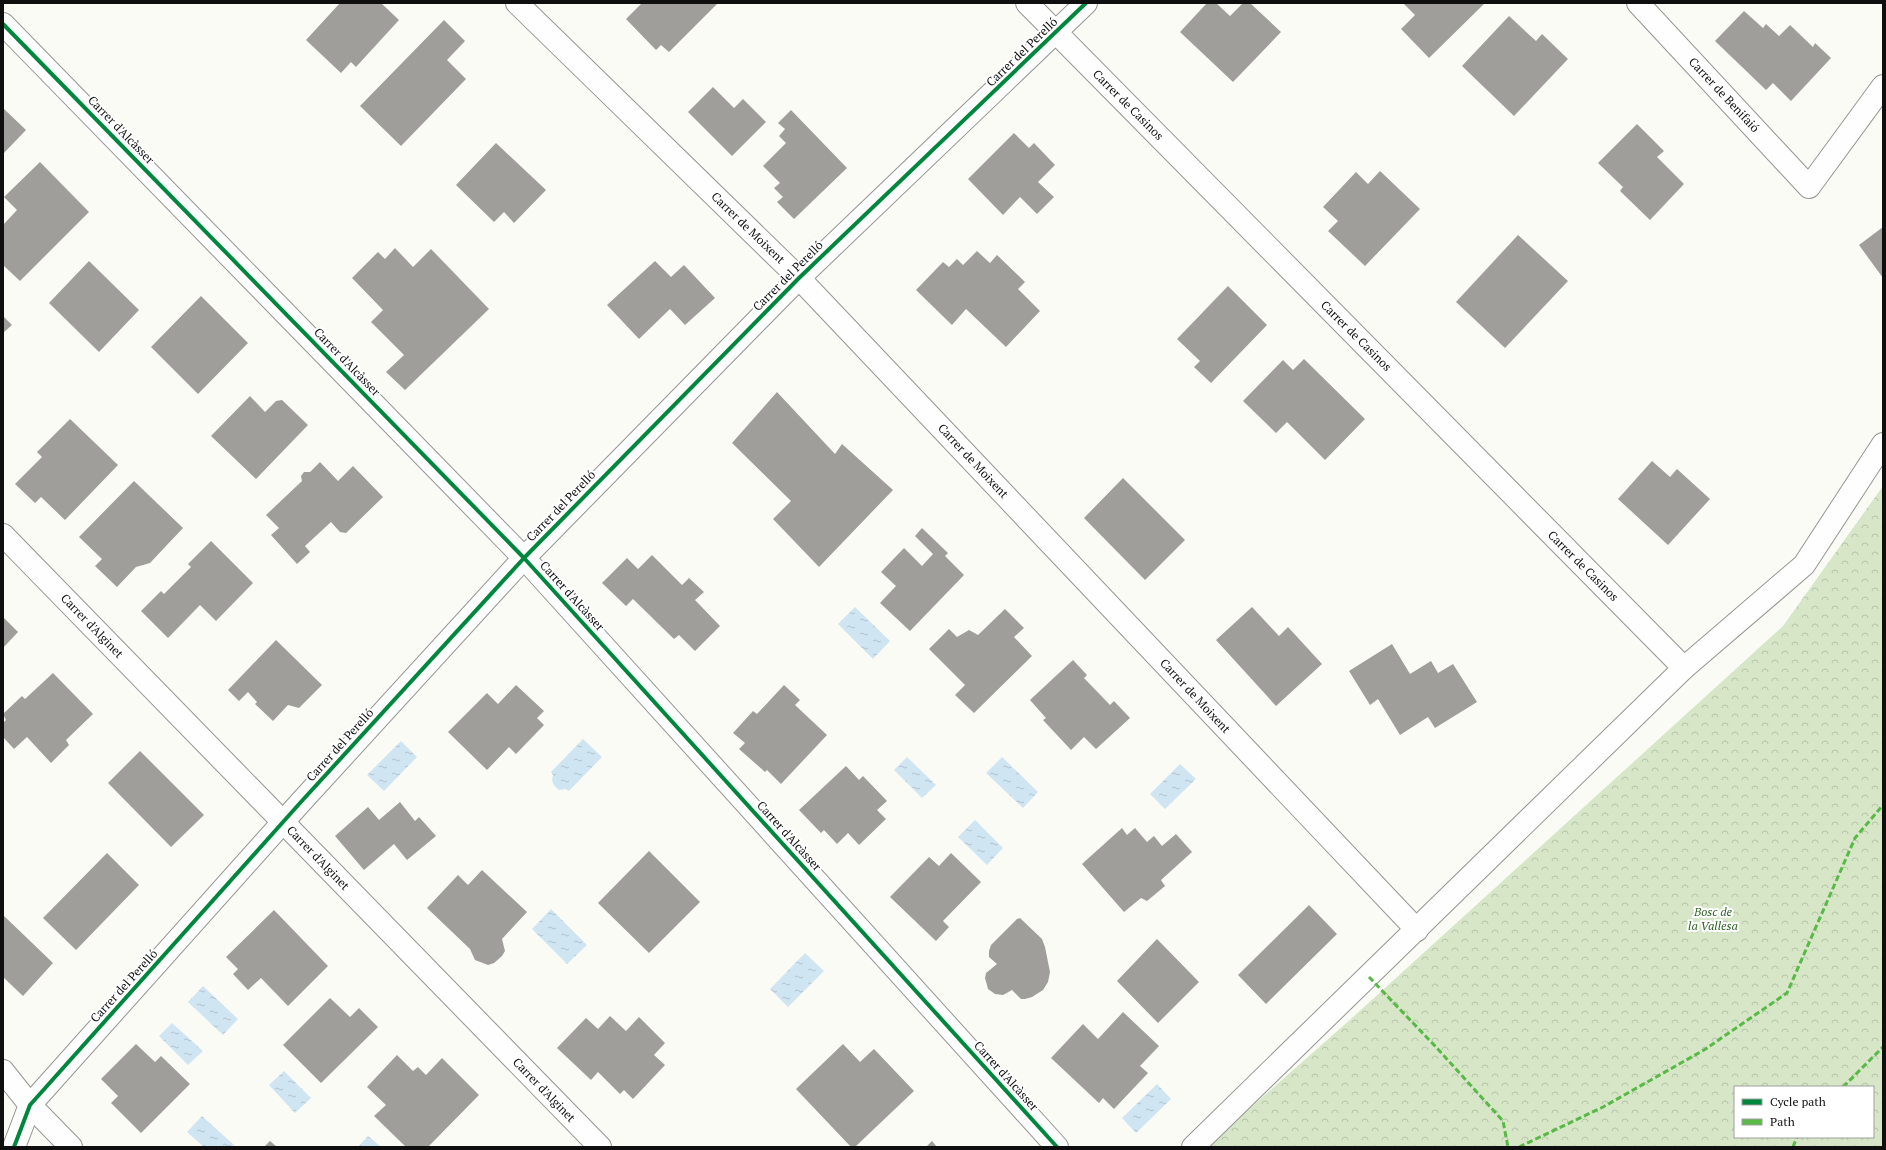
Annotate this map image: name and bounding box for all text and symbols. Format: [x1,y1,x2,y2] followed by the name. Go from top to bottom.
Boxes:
[983,14,1061,89] street label: Carrer del Perelló
[1686,54,1763,135] street label: Carrer de Benifaió
[1090,66,1167,143] street label: Carrer de Casinos
[85,92,158,167] street label: Carrer d'Alcàsser
[708,189,789,267] street label: Carrer de Moixent
[749,237,826,314] street label: Carrer del Perelló
[1318,297,1395,374] street label: Carrer de Casinos
[311,324,384,399] street label: Carrer d'Alcàsser
[935,420,1012,501] street label: Carrer de Moixent
[523,467,599,544] street label: Carrer del Perelló
[1545,527,1622,604] street label: Carrer de Casinos
[537,558,608,634] street label: Carrer d'Alcàsser
[58,590,127,661] street label: Carrer d'Alginet
[1157,655,1234,736] street label: Carrer de Moixent
[303,705,377,784] street label: Carrer del Perelló
[754,798,825,874] street label: Carrer d'Alcàsser
[284,822,353,893] street label: Carrer d'Alginet
[1688,904,1738,933] park label: Bosc de la Vallesa
[87,946,161,1025] street label: Carrer del Perelló
[971,1038,1042,1114] street label: Carrer d'Alcàsser
[510,1054,579,1125] street label: Carrer d'Alginet
[1734,1086,1874,1138] legend
[1770,1094,1826,1109] text: Cycle path
[1770,1114,1795,1129] text: Path

